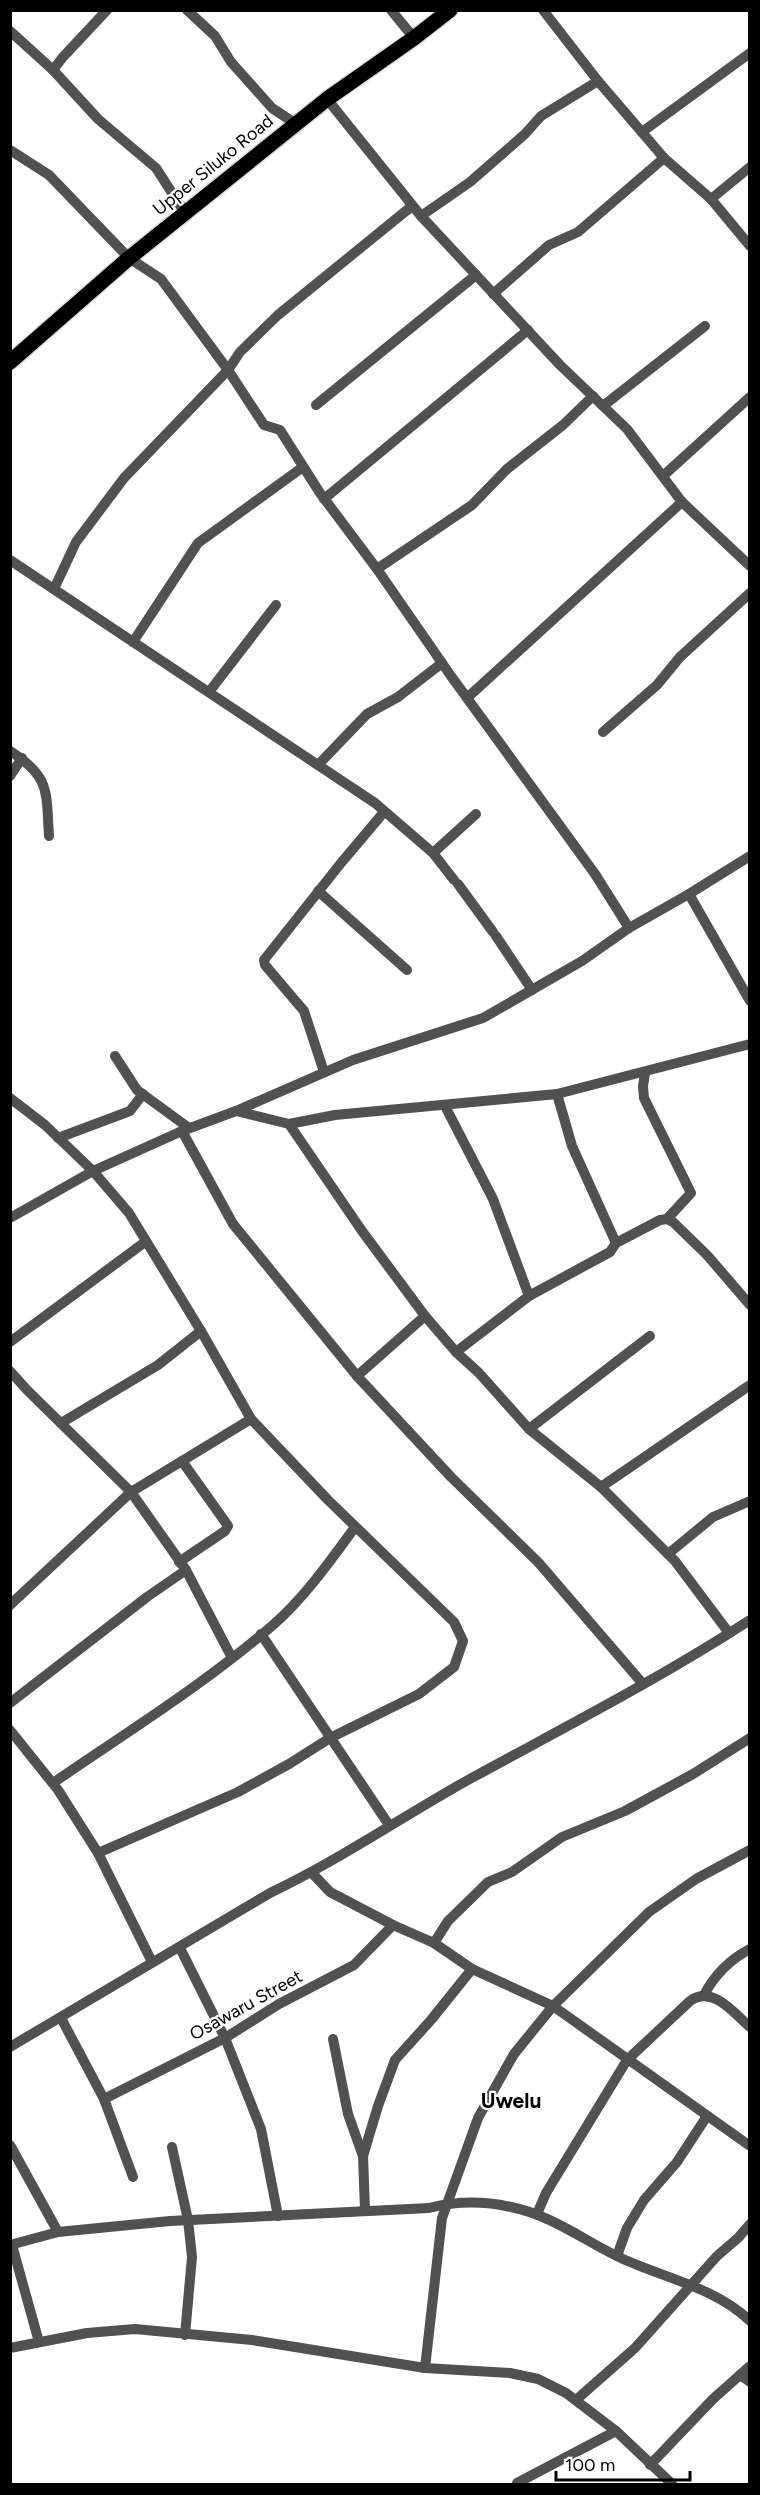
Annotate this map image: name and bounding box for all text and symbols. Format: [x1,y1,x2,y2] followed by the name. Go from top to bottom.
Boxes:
[148,110,278,220] street label: Upper Siluko Road
[186,1965,306,2045] street label: Osawaru Street
[481,2088,541,2113] district label: Uwelu
[556,2444,690,2482] scale bar
[565,2454,615,2476] text: 100 m

